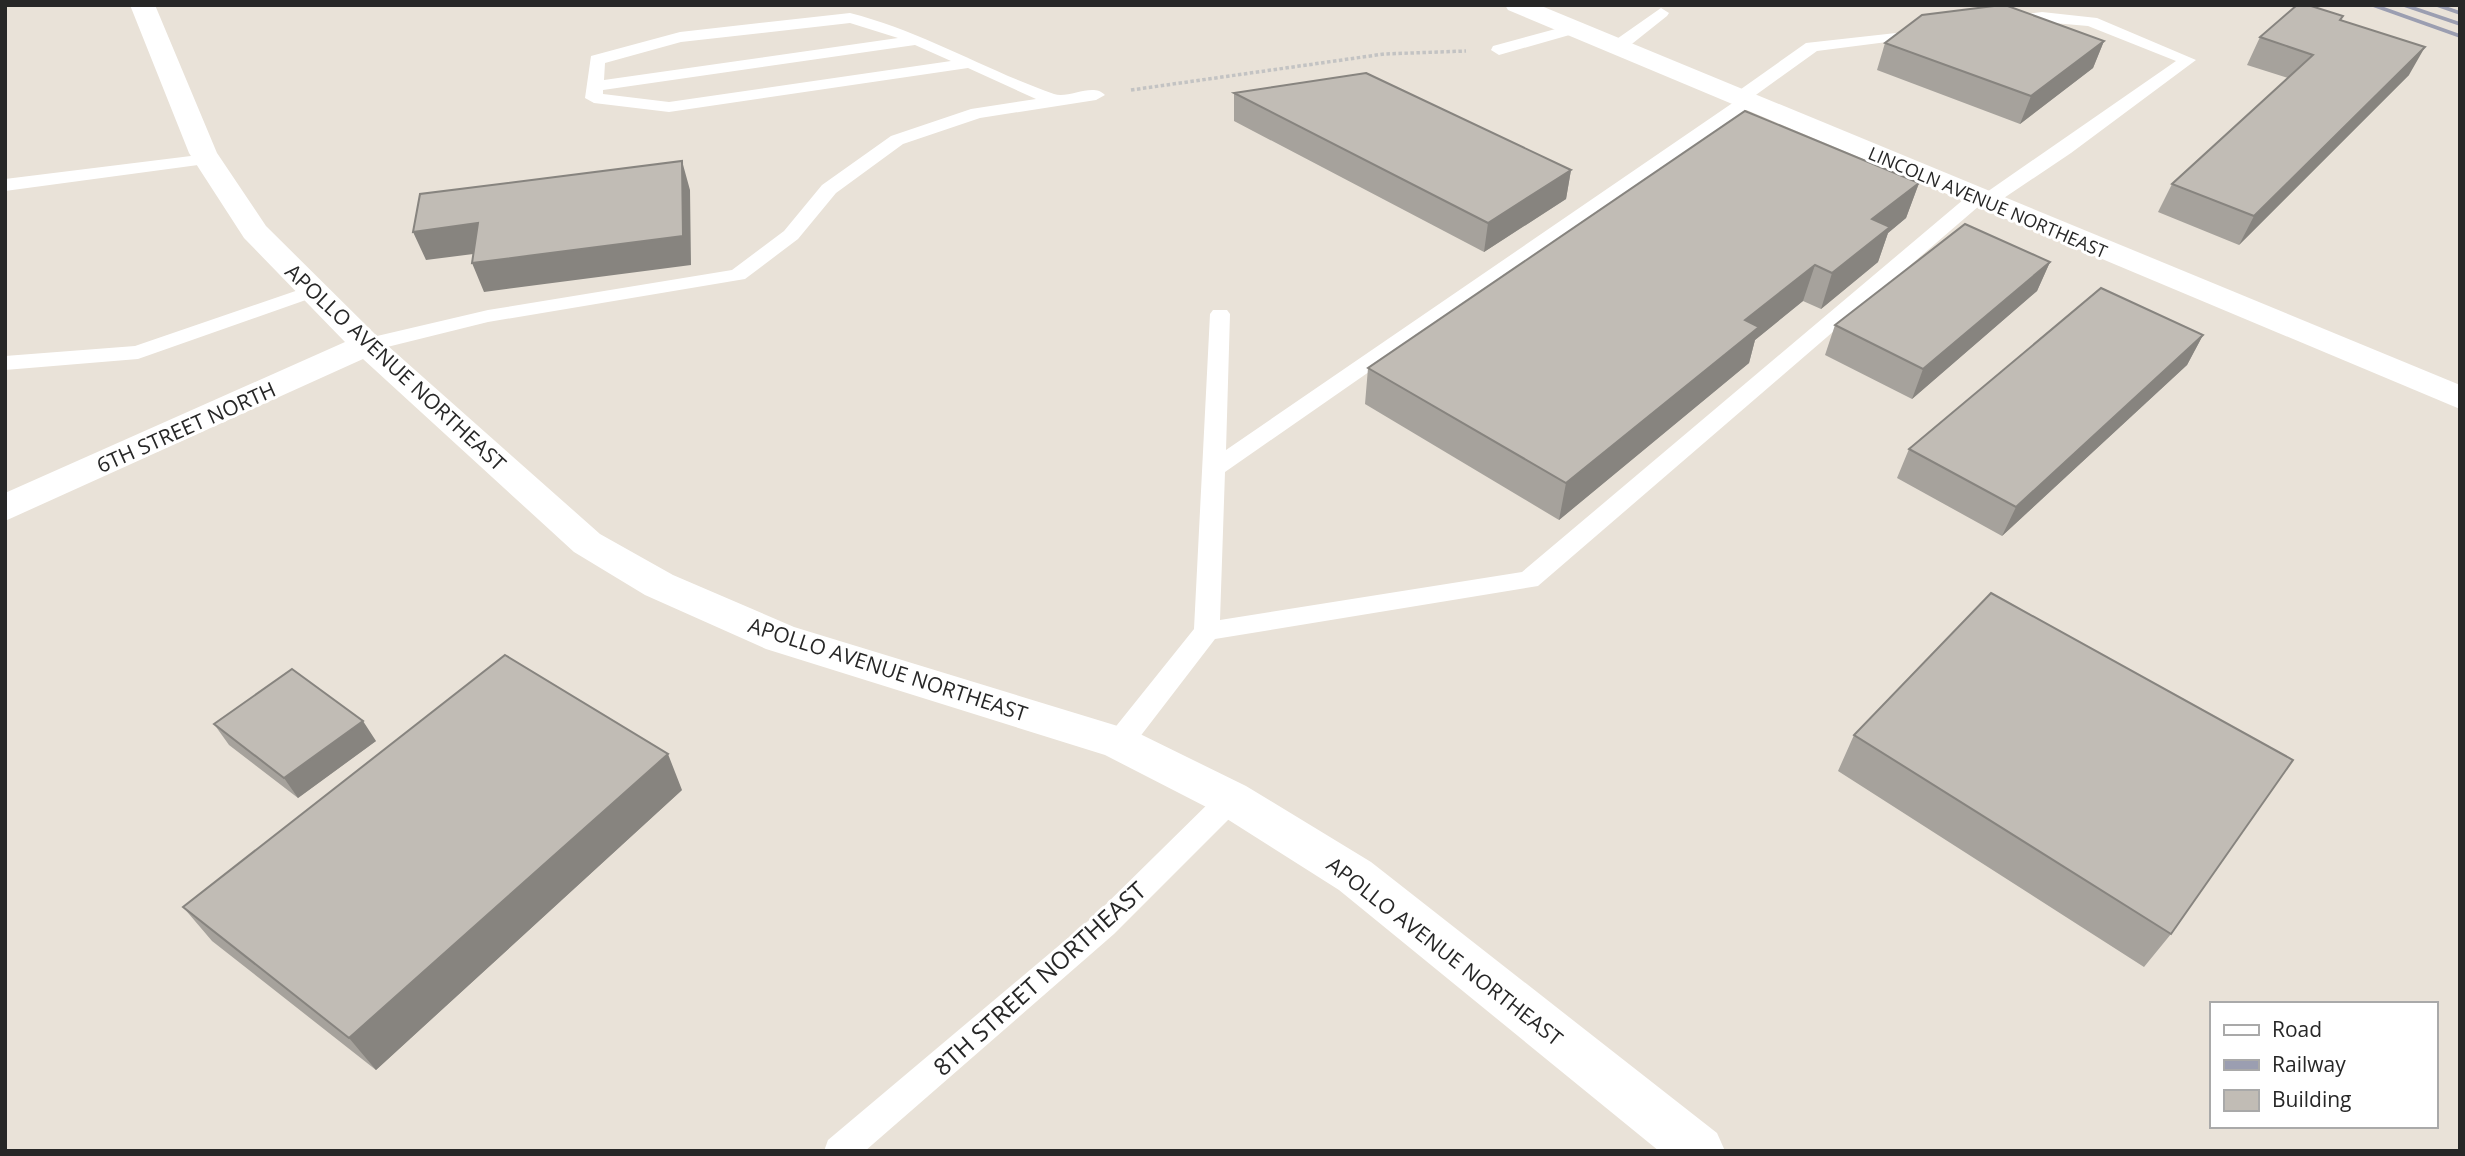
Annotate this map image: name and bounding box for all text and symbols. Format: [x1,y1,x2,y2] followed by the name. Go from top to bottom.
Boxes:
[1865,141,2111,263] street label: LINCOLN AVENUE NORTHEAST
[280,257,513,477] street label: APOLLO AVENUE NORTHEAST
[92,375,280,479] street label: 6TH STREET NORTH
[745,611,1032,728] street label: APOLLO AVENUE NORTHEAST
[1321,850,1569,1052] street label: APOLLO AVENUE NORTHEAST
[926,874,1152,1082] street label: 8TH STREET NORTHEAST
[2210,1002,2437,1128] legend
[2272,1015,2322,1043] text: Road
[2272,1050,2346,1078] text: Railway
[2272,1085,2351,1113] text: Building

